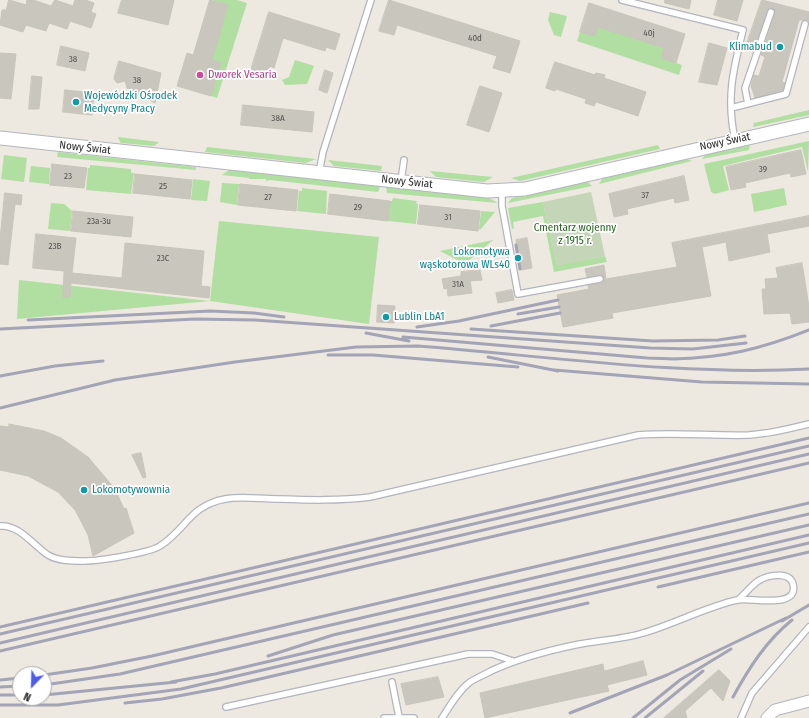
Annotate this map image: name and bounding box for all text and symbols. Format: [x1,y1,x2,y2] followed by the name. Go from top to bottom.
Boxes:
[643,28,655,38] house number: 40j
[468,33,482,43] house number: 40d
[729,40,772,54] place label: Klimabud
[775,42,785,52] marker: Klimabud
[69,54,77,64] house number: 38
[208,68,277,82] place label: Dworek Vesaria
[195,70,205,80] marker: Dworek Vesaria
[133,75,141,85] house number: 38
[84,89,177,115] place label: Wojewódzki Ośrodek Medycyny Pracy
[71,97,81,107] marker: Wojewódzki Ośrodek Medycyny Pracy
[271,113,285,123] house number: 38A
[698,130,752,154] street label: Nowy Świat
[59,139,111,157] street label: Nowy Świat
[759,164,767,174] house number: 39
[64,171,72,181] house number: 23
[381,173,433,191] street label: Nowy Świat
[159,181,167,191] house number: 25
[641,190,649,200] house number: 37
[264,192,272,202] house number: 27
[354,202,362,212] house number: 29
[444,212,452,222] house number: 31
[87,216,111,226] house number: 23a-3u
[534,221,616,247] park label: Cmentarz wojenny z 1915 r.
[49,241,61,251] house number: 23B
[420,245,510,271] place label: Lokomotywa wąskotorowa WLs40
[157,253,169,263] house number: 23C
[513,253,523,263] marker: Lokomotywa wąskotorowa WLs40
[452,279,464,289] house number: 31A
[394,310,445,324] place label: Lublin LbA1
[381,312,391,322] marker: Lublin LbA1
[92,483,170,497] place label: Lokomotywownia
[79,485,89,495] marker: Lokomotywownia
[12,666,52,706] north arrow
[22,689,33,704] text: N

